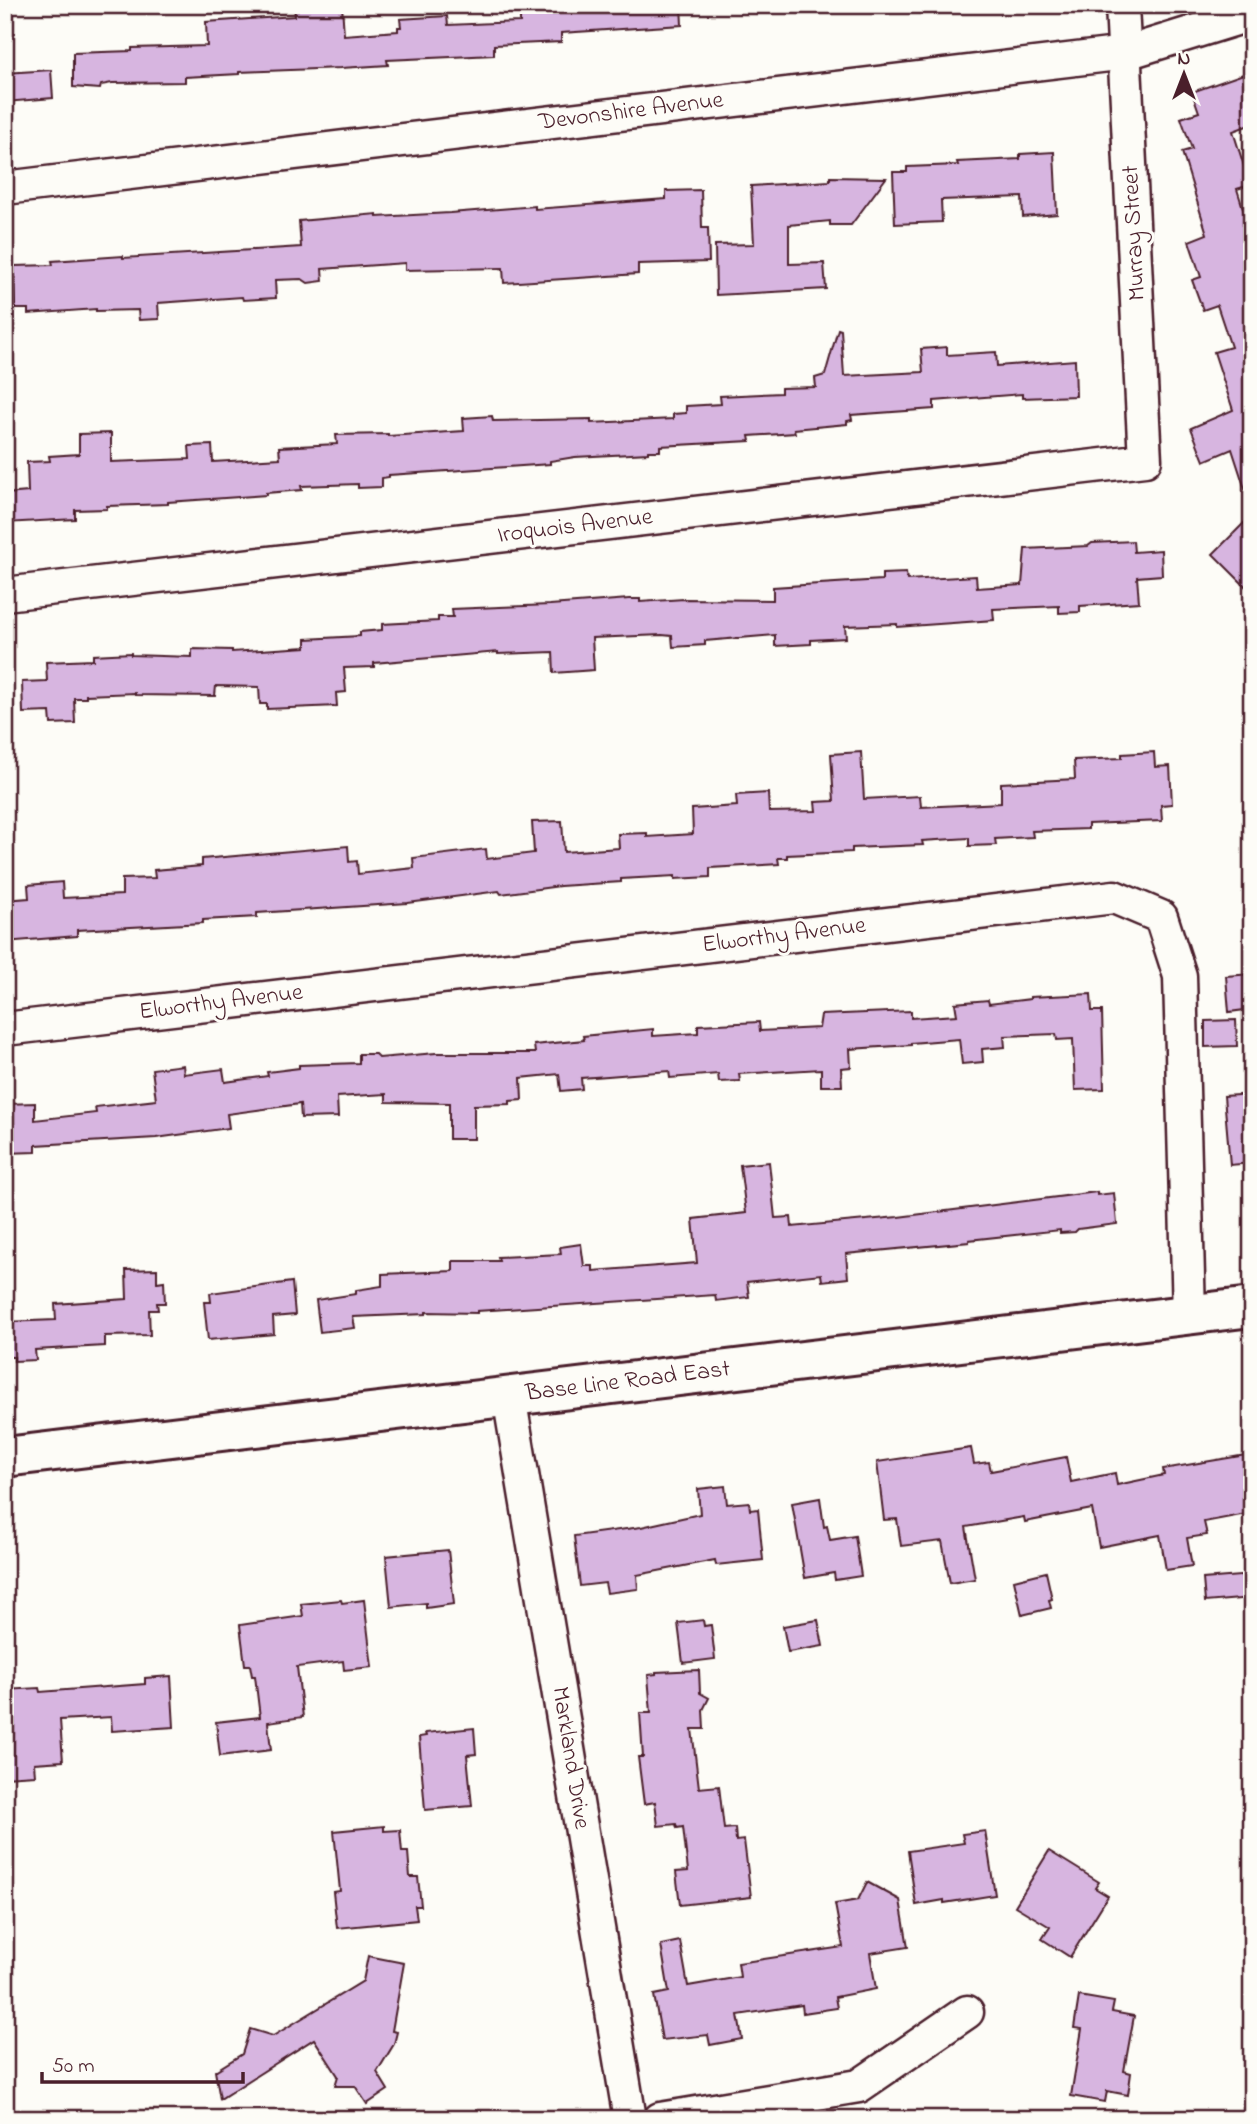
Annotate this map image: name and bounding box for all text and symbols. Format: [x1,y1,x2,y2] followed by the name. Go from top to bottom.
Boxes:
[1148,38,1218,108] north arrow
[1178,46,1191,73] text: N
[536,83,726,141] street label: Devonshire Avenue
[1114,164,1157,302] street label: Murray Street
[495,500,655,554] street label: Iroquois Avenue
[700,909,868,964] street label: Elworthy Avenue
[137,976,305,1031] street label: Elworthy Avenue
[523,1352,732,1412] street label: Base Line Road East
[541,1684,599,1832] street label: Markland Drive
[42,2040,243,2084] scale bar
[52,2052,95,2082] text: 50 m

